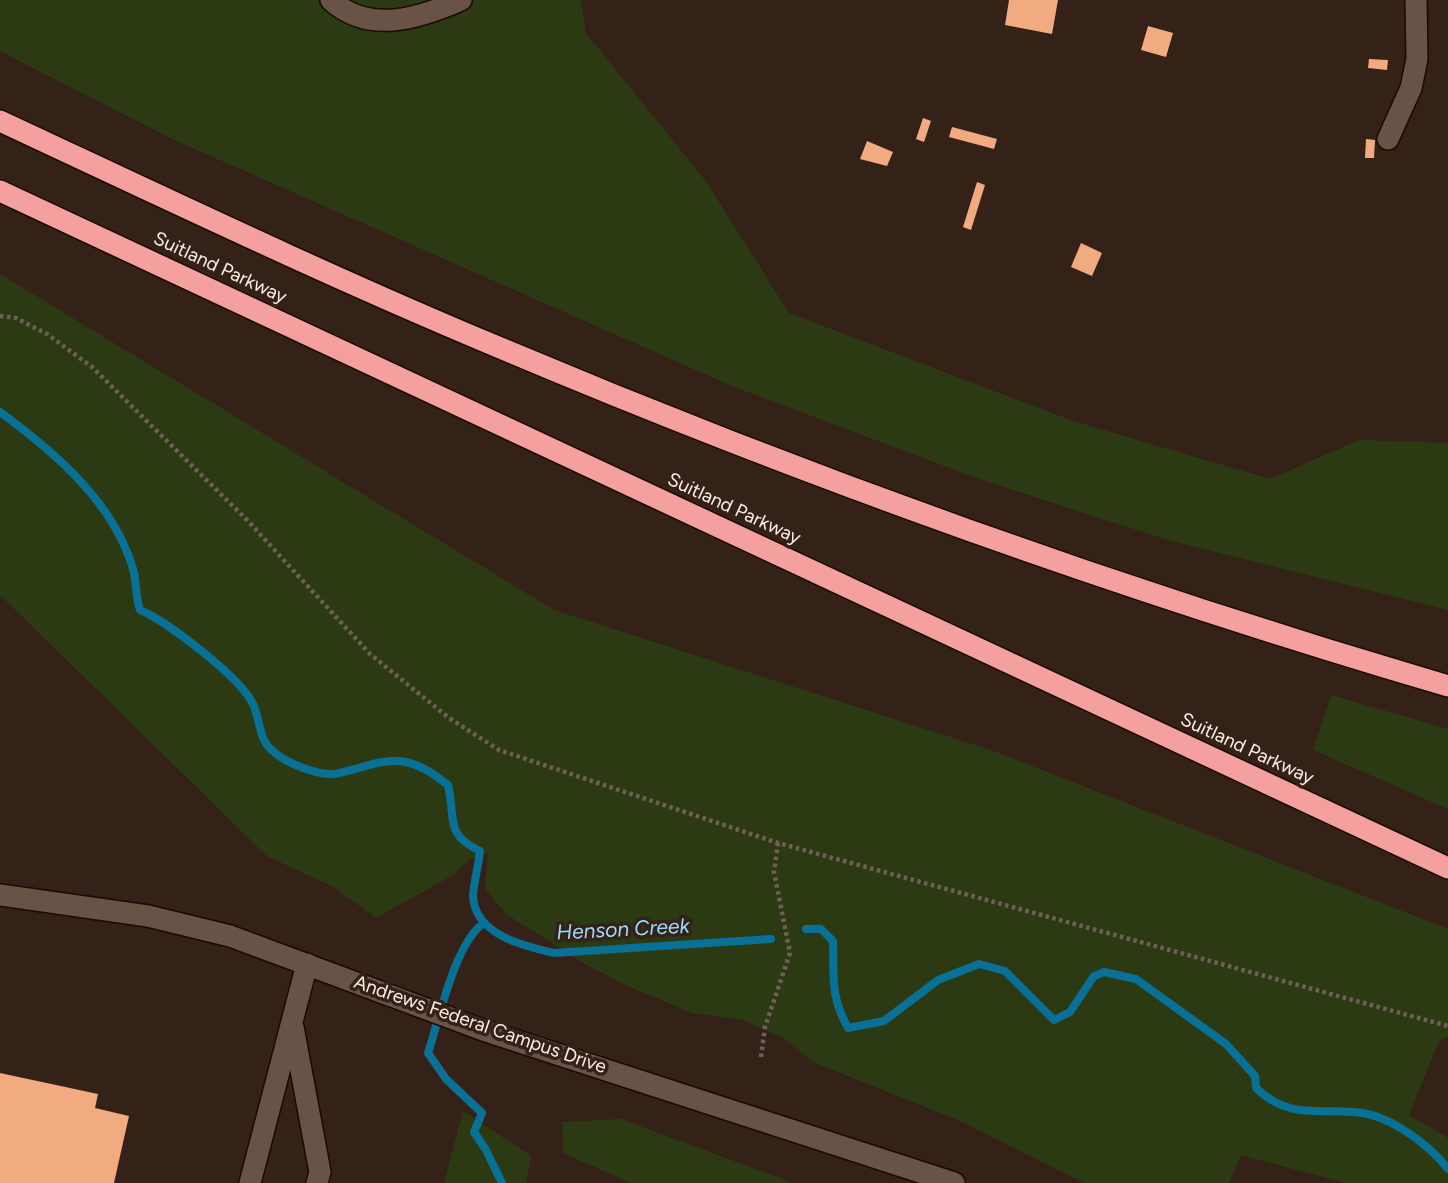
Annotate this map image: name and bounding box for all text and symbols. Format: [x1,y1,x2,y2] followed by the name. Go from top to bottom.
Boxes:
[150,227,290,309] street label: Suitland Parkway
[664,468,804,550] street label: Suitland Parkway
[1177,708,1317,790] street label: Suitland Parkway
[556,914,690,946] water label: Henson Creek
[351,971,609,1079] street label: Andrews Federal Campus Drive

